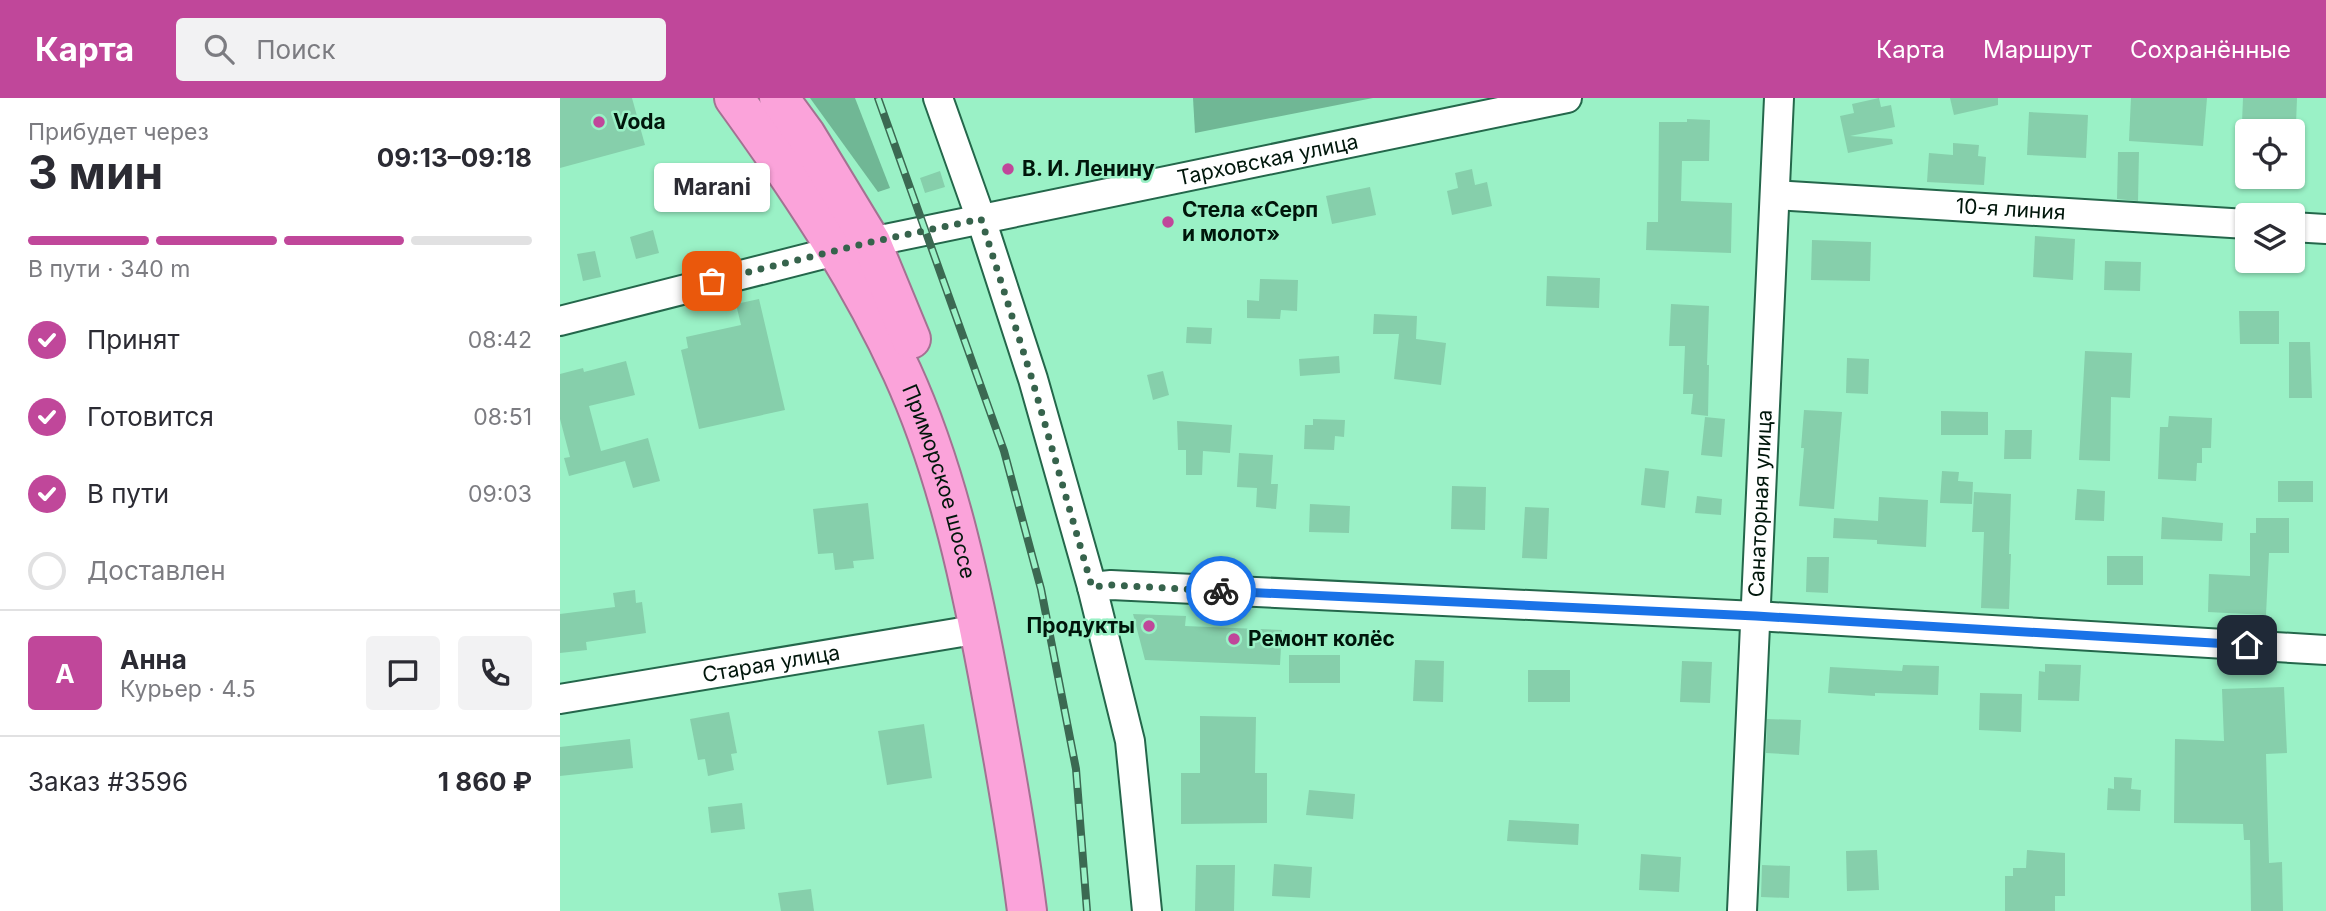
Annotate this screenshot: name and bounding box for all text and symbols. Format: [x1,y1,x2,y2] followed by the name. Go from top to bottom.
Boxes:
[176,18,666,81] search box
[35,29,134,69] text: Карта
[200,30,238,68] icon: search
[256,34,335,65] text: Поиск
[1876,35,1945,64] text: Карта
[1983,35,2092,64] text: Маршрут
[2130,35,2291,64] text: Сохранённые
[613,109,666,134] place label: Voda
[591,114,607,130] marker: Voda
[28,118,209,146] text: Прибудет через
[2235,119,2305,273] map controls
[2235,119,2305,189] button: locate
[1175,129,1360,190] street label: Тарховская улица
[377,142,532,173] text: 09:13–09:18
[28,144,163,200] text: 3 мин
[1022,156,1155,181] place label: В. И. Ленину
[1000,161,1016,177] marker: В. И. Ленину
[654,162,770,211] callout: Marani
[673,173,751,201] text: Marani
[1955,193,2066,225] street label: 10-я линия
[1182,197,1318,246] place label: Стела «Серп и молот»
[2235,203,2305,273] button: layers
[1160,214,1176,230] marker: Стела «Серп и молот»
[682,251,742,311] pin
[28,255,190,283] text: В пути · 340 m
[693,262,731,300] icon: bag
[28,321,66,359] icon: check
[87,324,180,355] text: Принят
[468,326,532,354] text: 08:42
[897,381,981,581] street label: Приморское шоссе
[28,398,66,436] icon: check
[87,401,214,432] text: Готовится
[473,403,532,431] text: 08:51
[1743,409,1777,598] street label: Санаторная улица
[28,475,66,513] icon: check
[87,478,169,509] text: В пути
[468,480,532,508] text: 09:03
[87,555,226,586] text: Доставлен
[1186,556,1256,626] courier
[1202,572,1240,610] icon: bike
[1026,613,1135,638] place label: Продукты
[2217,615,2277,675] pin
[1141,618,1157,634] marker: Продукты
[1248,626,1395,651] place label: Ремонт колёс
[2228,626,2266,664] icon: home
[1226,631,1242,647] marker: Ремонт колёс
[366,636,440,710] button: chat
[458,636,532,710] button: phone
[700,640,842,687] street label: Старая улица
[120,644,187,675] text: Анна
[55,658,75,689] text: А
[120,675,256,703] text: Курьер · 4.5
[28,766,188,797] text: Заказ #3596
[438,766,532,797] text: 1 860 ₽

